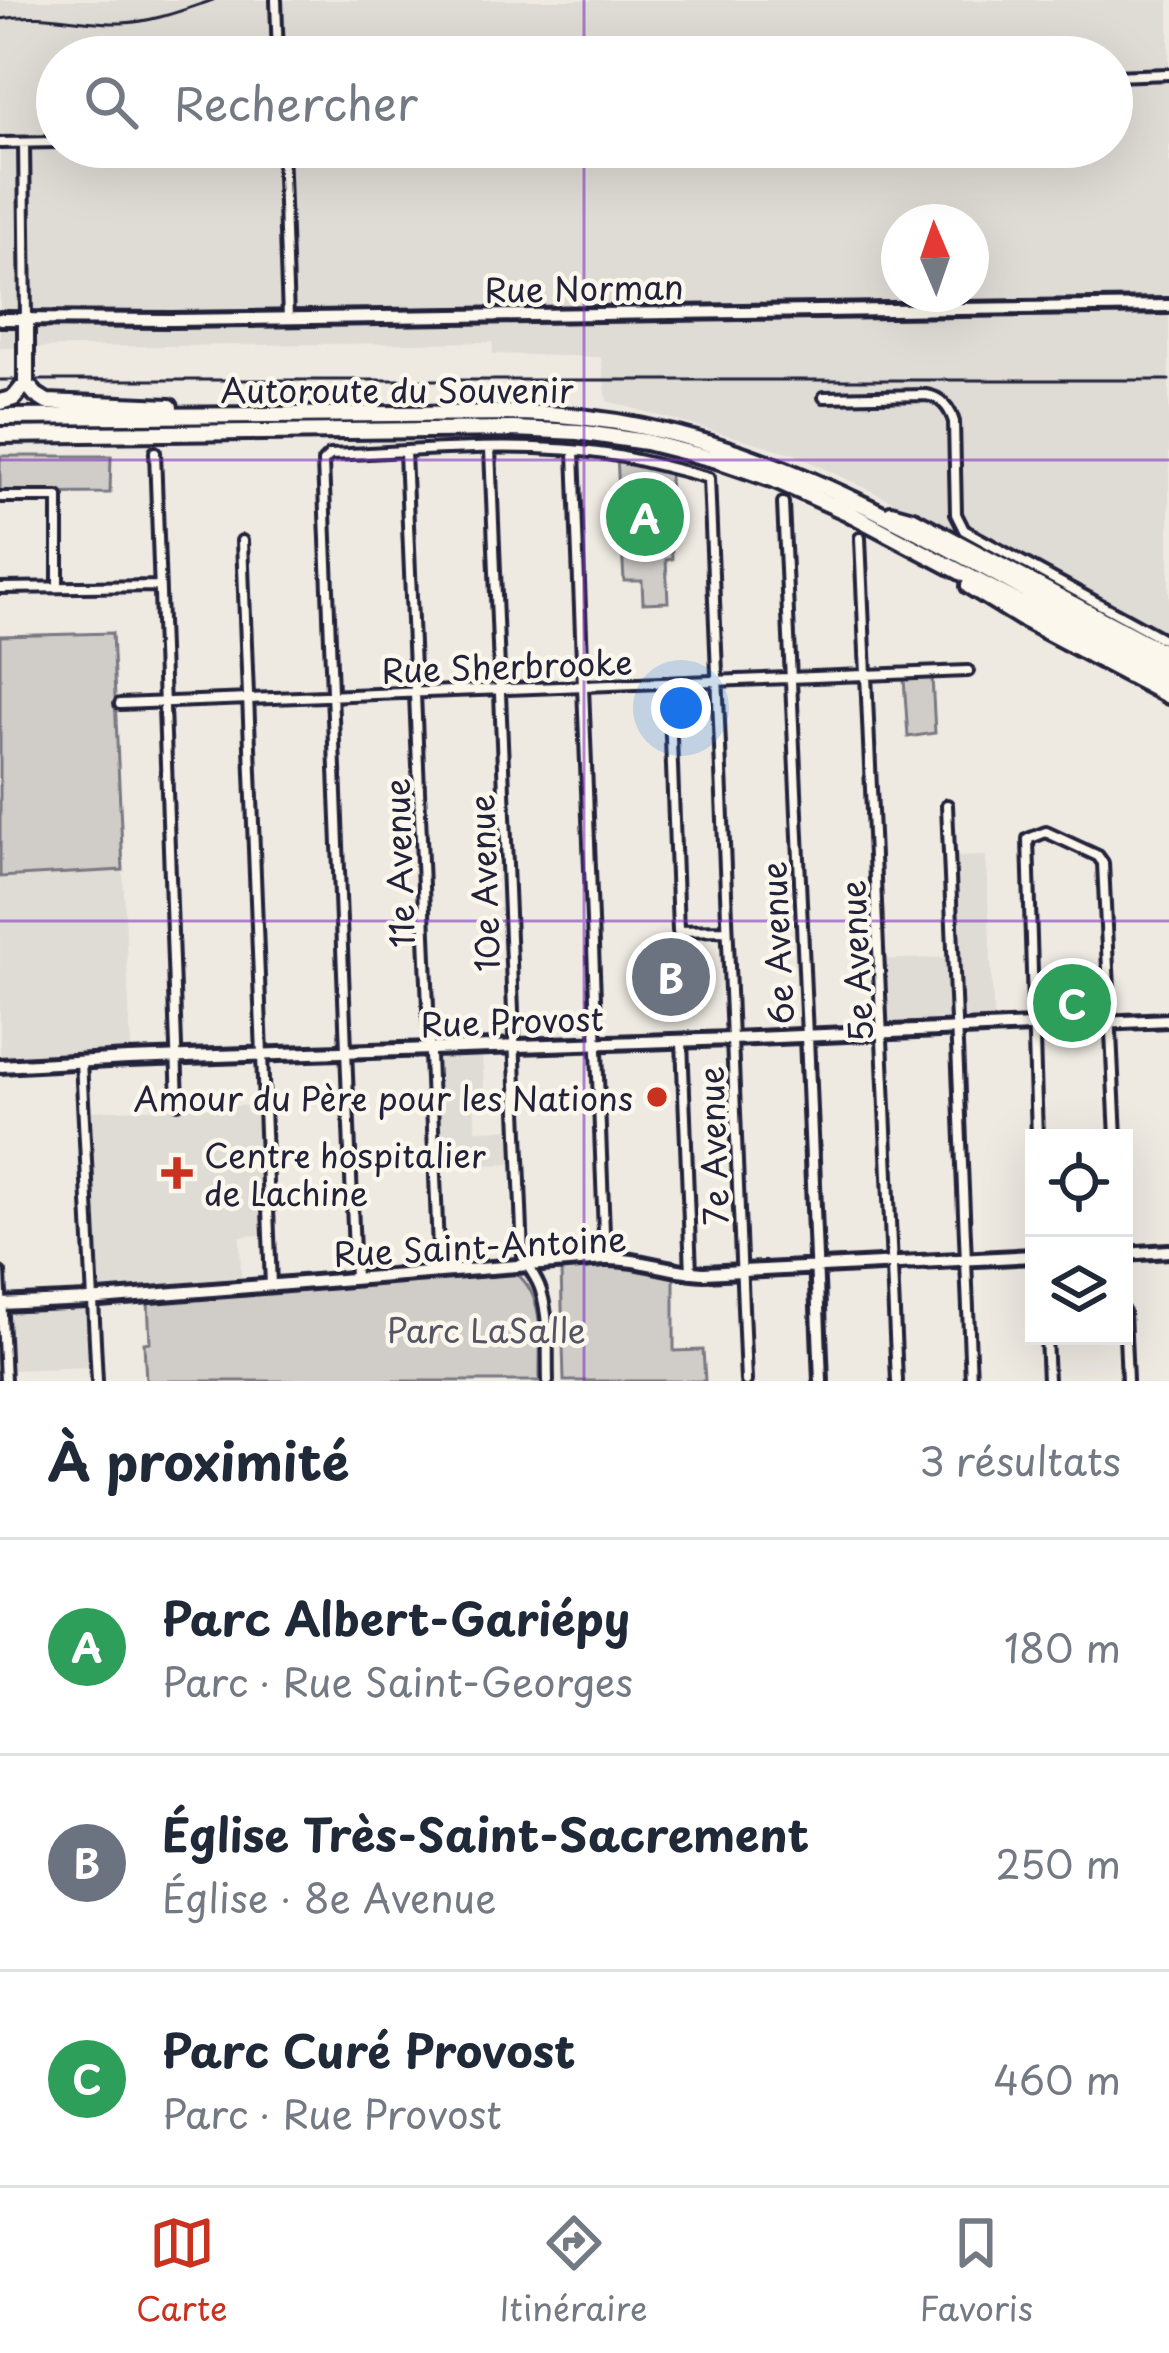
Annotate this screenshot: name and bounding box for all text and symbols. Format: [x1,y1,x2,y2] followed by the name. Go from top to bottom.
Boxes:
[36,36,1133,168] search box
[174,68,418,136] text: Rechercher
[78,69,144,135] icon: search
[881,204,989,312] north arrow
[484,260,684,314] street label: Rue Norman
[220,364,574,414] street label: Autoroute du Souvenir
[606,472,684,562] pin: A
[381,636,633,694] street label: Rue Sherbrooke
[651,678,711,738] your location
[370,777,426,949] street label: 11e Avenue
[455,793,511,973] street label: 10e Avenue
[747,860,805,1026] street label: 6e Avenue
[826,879,884,1043] street label: 5e Avenue
[632,932,710,1022] pin: B
[1033,958,1111,1048] pin: C
[420,992,604,1048] street label: Rue Provost
[684,1065,740,1227] street label: 7e Avenue
[133,1072,633,1122] place label: Amour du Père pour les Nations
[644,1084,670,1110] marker: Amour du Père pour les Nations
[204,1129,486,1217] place label: Centre hospitalier de Lachine
[1025,1129,1133,1345] map controls
[1025,1129,1133,1237] button: locate
[161,1157,193,1189] marker: Centre hospitalier de Lachine
[332,1212,628,1278] street label: Rue Saint-Antoine
[1025,1237,1133,1345] button: layers
[386,1304,586,1354] park label: Parc LaSalle
[48,1421,349,1498] text: À proximité
[919,1430,1121,1489] text: 3 résultats
[162,1583,630,1651] text: Parc Albert-Gariépy
[72,1617,102,1676] text: A
[1004,1617,1121,1676] text: 180 m
[162,1651,633,1710] text: Parc · Rue Saint-Georges
[162,1799,809,1867] text: Église Très-Saint-Sacrement
[74,1833,100,1892] text: B
[996,1833,1121,1892] text: 250 m
[162,1867,496,1926] text: Église · 8e Avenue
[162,2015,575,2083] text: Parc Curé Provost
[72,2049,102,2108] text: C
[993,2049,1121,2108] text: 460 m
[162,2083,502,2142] text: Parc · Rue Provost
[136,2210,227,2332] tab: Carte
[499,2210,648,2332] tab: Itinéraire
[920,2210,1033,2332] tab: Favoris

